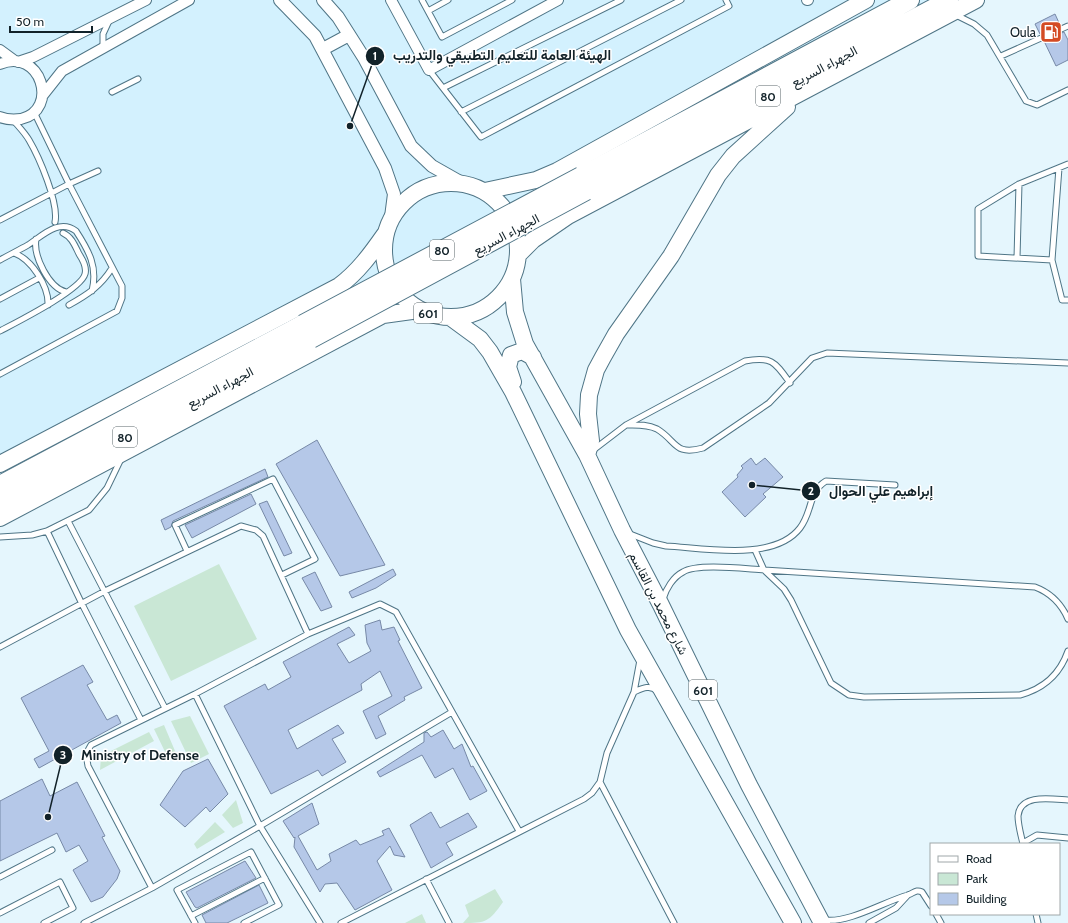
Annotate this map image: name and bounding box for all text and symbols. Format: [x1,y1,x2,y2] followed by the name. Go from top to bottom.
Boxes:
[10,8,92,34] scale bar
[16,14,44,29] text: 50 m
[1038,19,1064,45] fuel station icon: Oula
[1010,24,1037,40] place label: Oula
[788,42,861,92] street label: الجهراء السريع
[365,43,619,69] callout: الهيئة العامة للتعليم التطبيقي والتدريب
[393,46,611,67] text: الهيئة العامة للتعليم التطبيقي والتدريب
[373,48,377,63] text: 1
[756,86,780,106] road number: 80
[470,210,543,260] street label: الجهراء السريع
[430,240,454,260] road number: 80
[414,303,442,323] road number: 601
[184,363,257,413] street label: الجهراء السريع
[113,427,137,447] road number: 80
[801,478,941,504] callout: إبراهيم علي الحوال
[829,482,933,503] text: إبراهيم علي الحوال
[808,483,814,498] text: 2
[624,549,692,658] street label: شارع محمد بن القاسم
[689,680,717,700] road number: 601
[53,742,207,768] callout: Ministry of Defense
[81,746,199,764] text: Ministry of Defense
[60,747,66,762] text: 3
[930,843,1060,915] legend
[966,851,992,866] text: Road
[966,871,988,886] text: Park
[966,891,1008,906] text: Building

